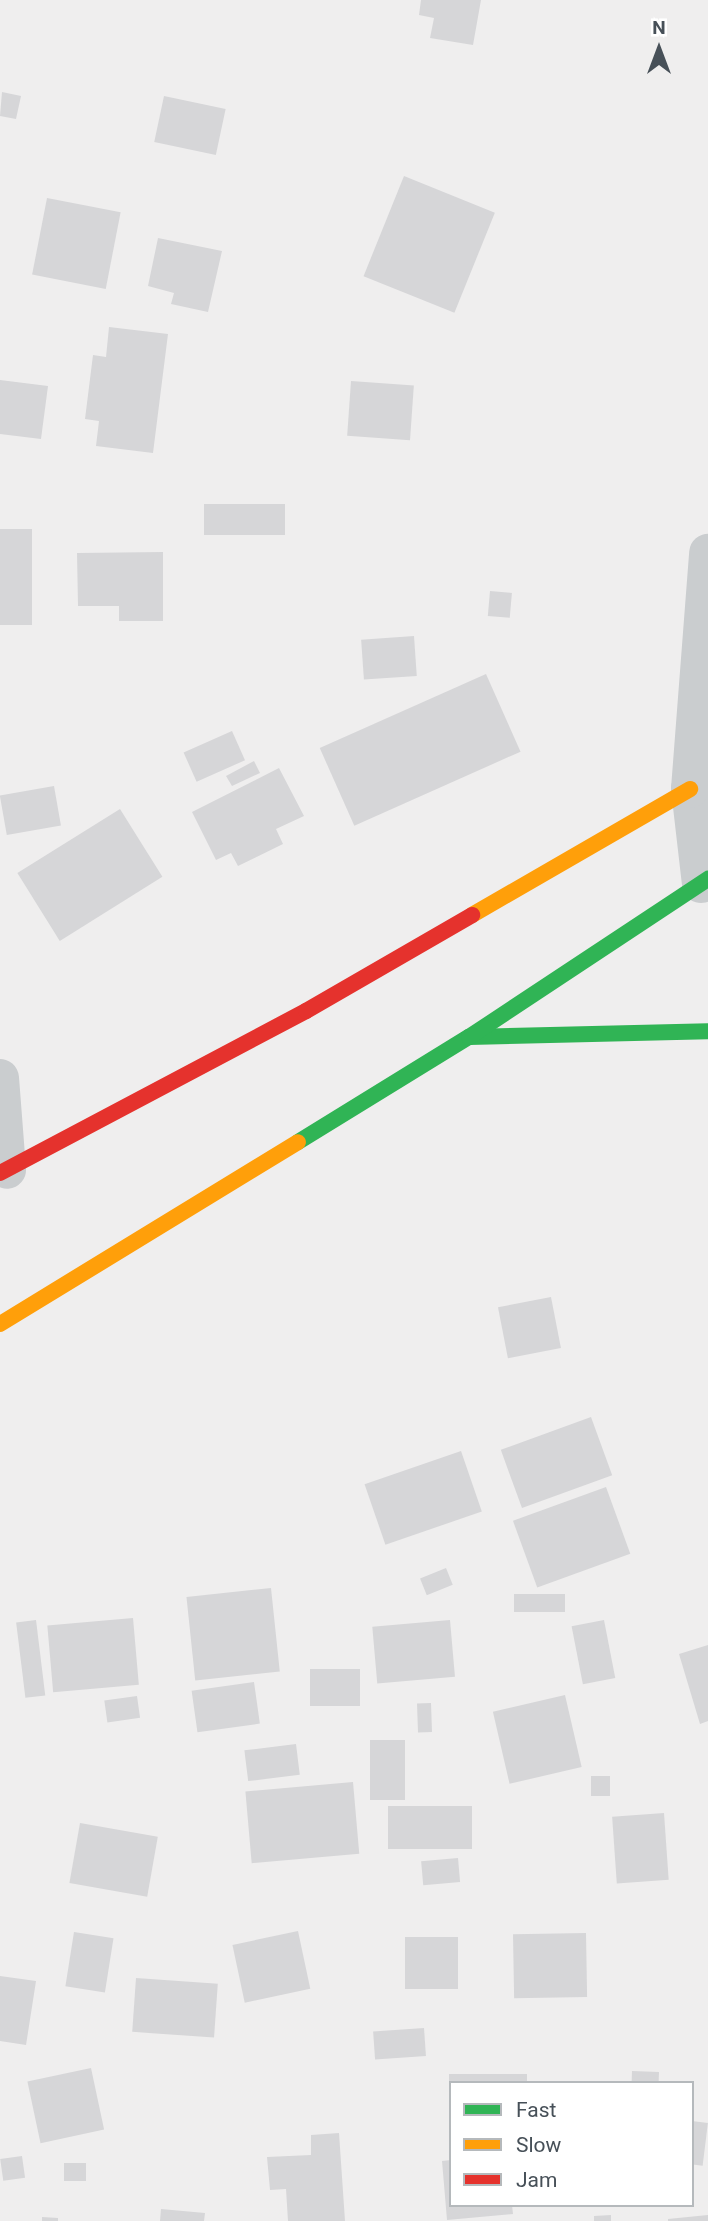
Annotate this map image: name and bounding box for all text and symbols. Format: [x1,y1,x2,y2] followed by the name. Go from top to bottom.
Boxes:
[624,14,694,84] north arrow
[652,16,666,39] text: N
[449,2081,694,2207] legend
[516,2098,556,2122] text: Fast
[516,2133,561,2157] text: Slow
[516,2168,557,2192] text: Jam

